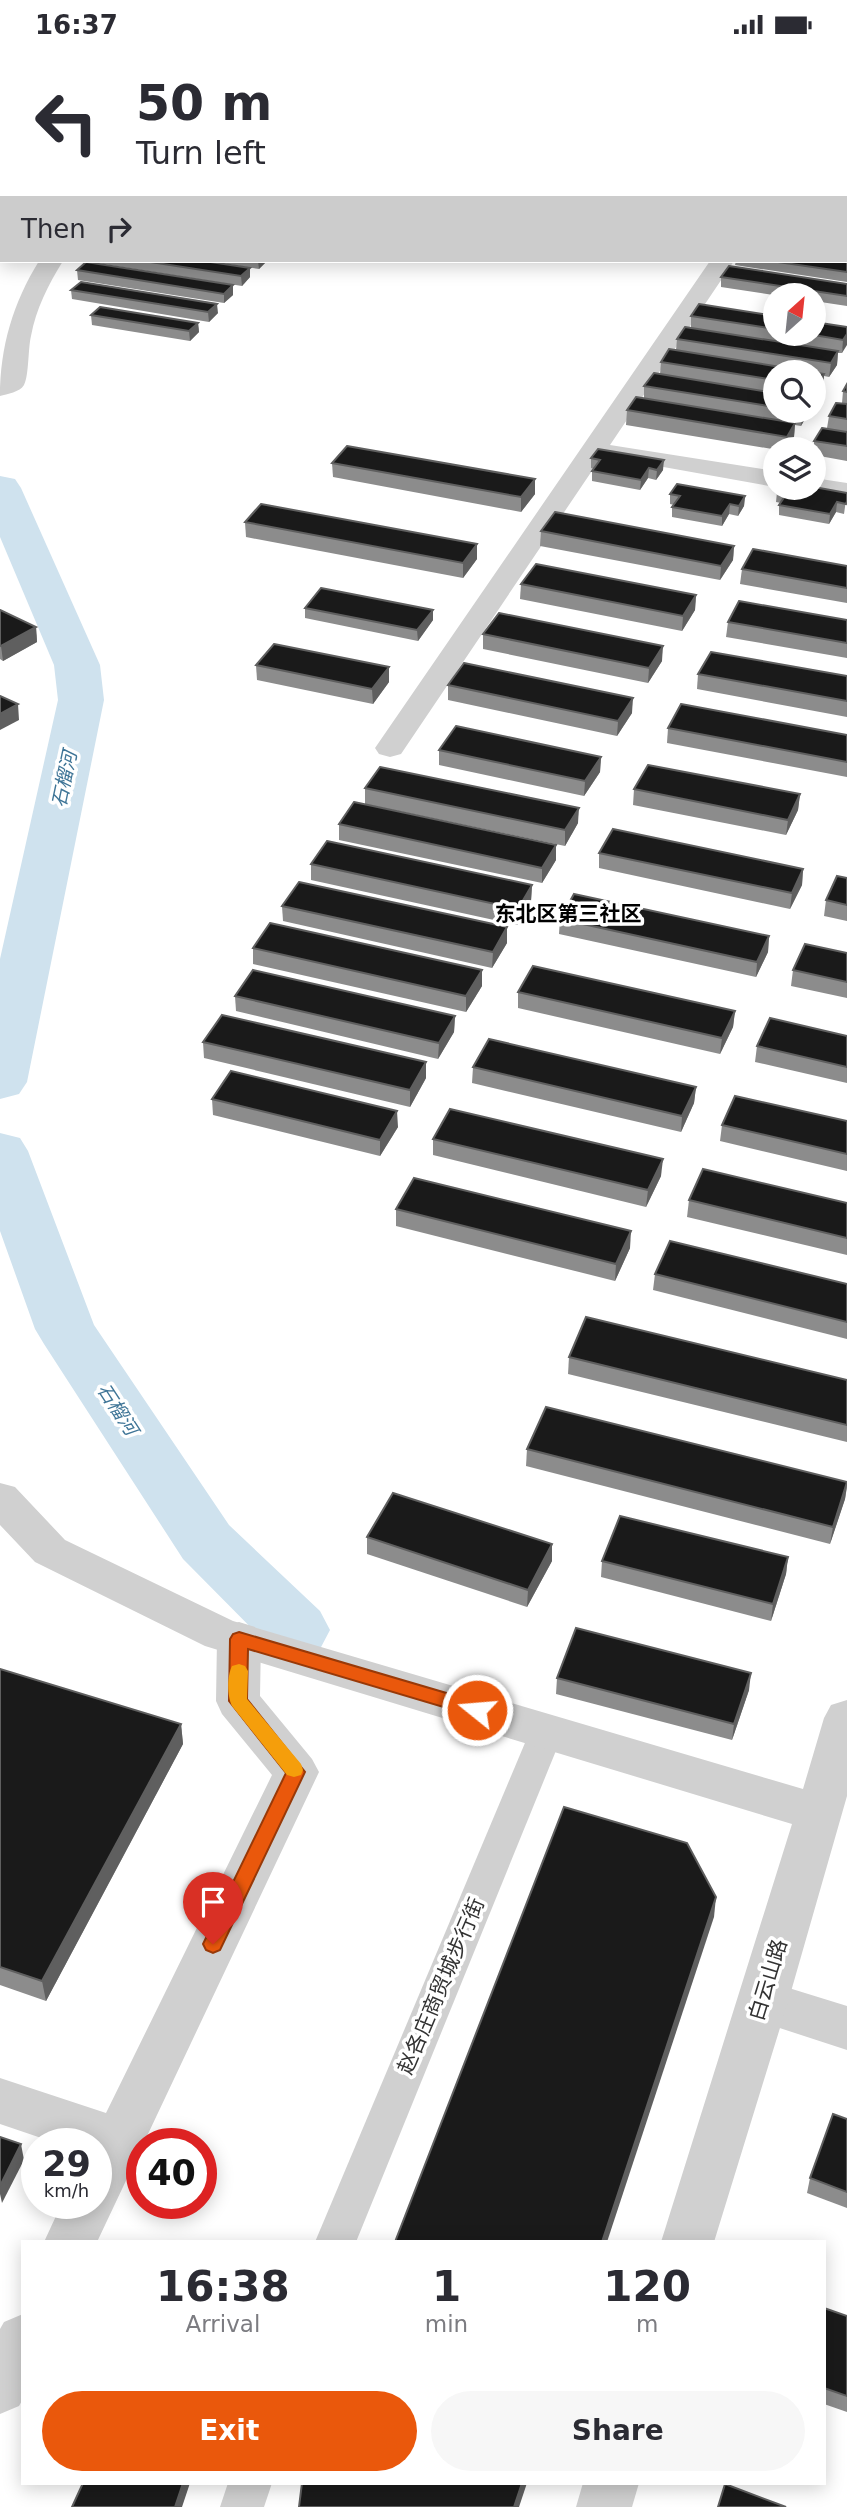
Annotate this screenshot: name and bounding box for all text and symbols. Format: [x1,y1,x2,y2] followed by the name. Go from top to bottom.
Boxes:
[35,10,118,40] text: 16:37
[136,75,272,132] text: 50 m
[21,77,112,168] icon: left
[136,134,266,172] text: Turn left
[100,210,138,248] icon: right
[21,214,86,244] text: Then
[763,283,826,347] north arrow
[763,283,826,500] map controls
[763,360,826,423] button: search
[763,437,826,500] button: layers
[47,745,82,809] water label: 石榴河
[495,902,642,926] district label: 东北区第三社区
[93,1379,145,1442] water label: 石榴河
[440,1673,514,1747] position arrow
[183,1872,243,1944] pin
[194,1883,232,1921] icon: arrive
[393,1894,489,2078] street label: 赵各庄商贸城步行街
[744,1936,792,2024] street label: 白云山路
[126,2128,217,2219] speed limit sign: 40
[42,2144,91,2184] text: 29
[44,2180,89,2201] text: km/h
[156,2262,290,2311] text: 16:38
[432,2262,461,2311] text: 1
[603,2262,691,2311] text: 120
[186,2311,260,2337] text: Arrival
[425,2311,468,2337] text: min
[636,2311,658,2337] text: m
[42,2391,417,2471] button: Exit
[431,2391,805,2471] button: Share

